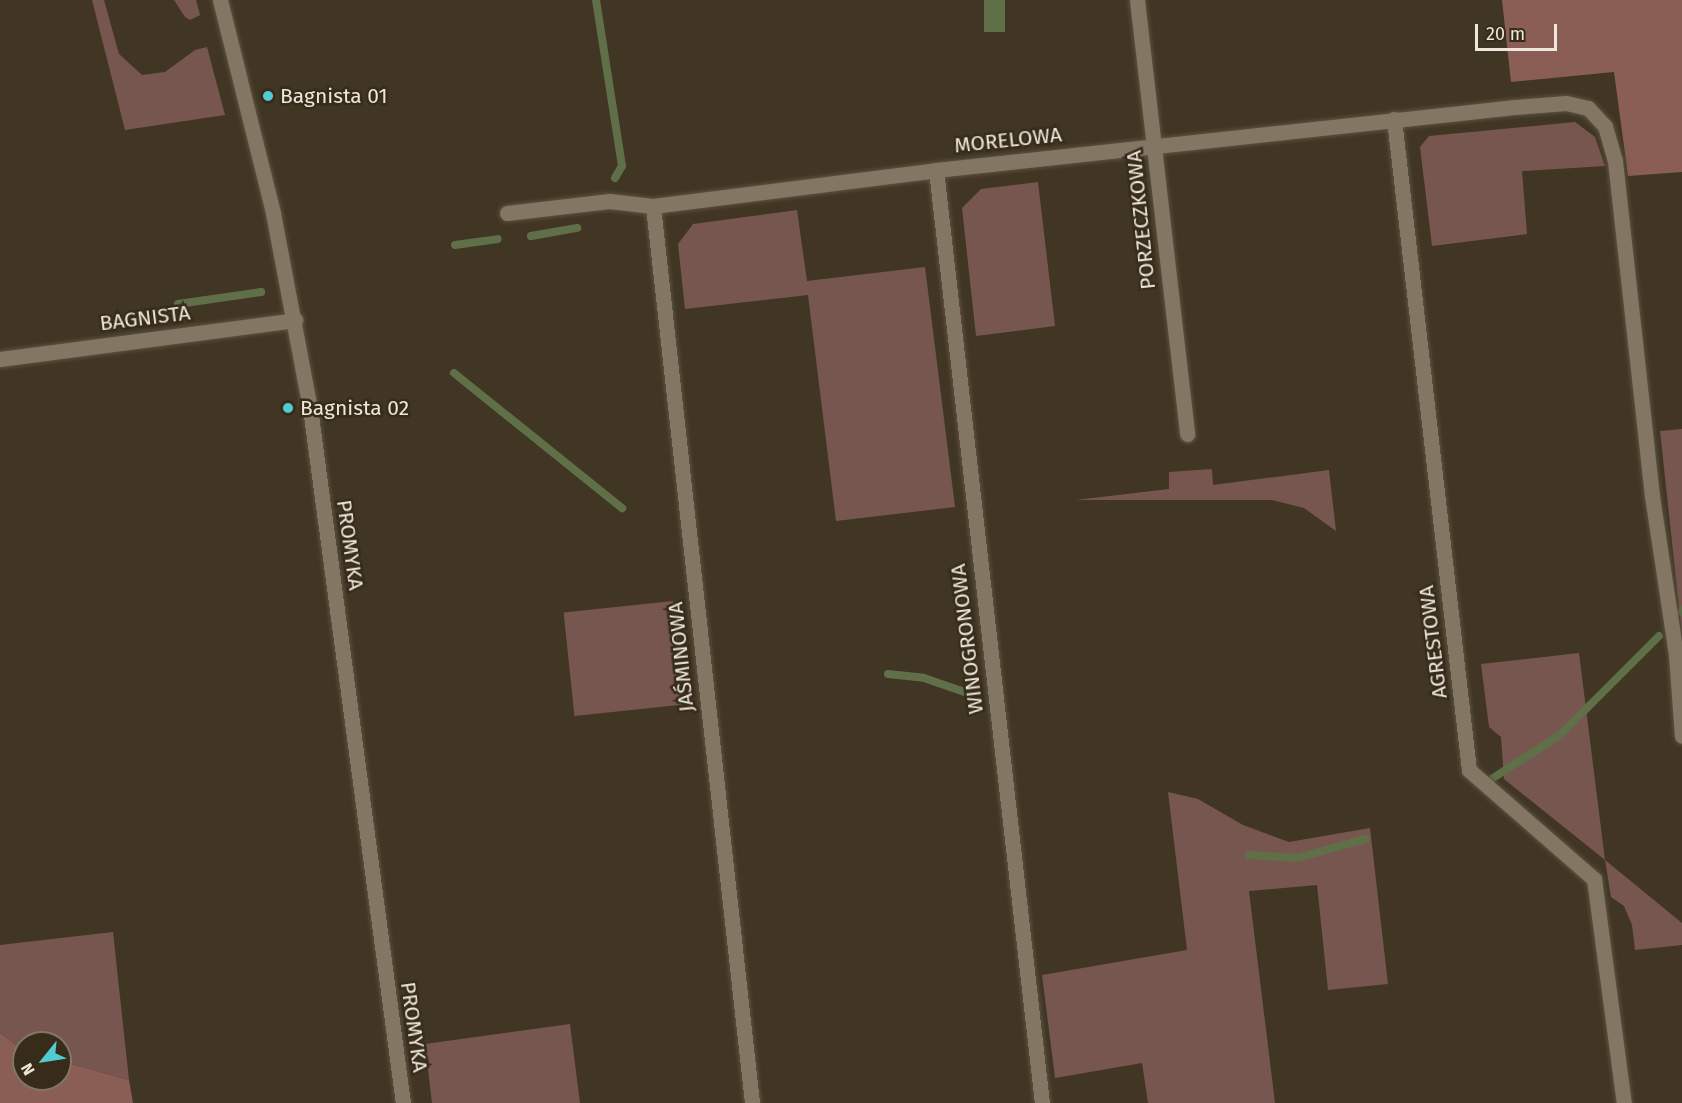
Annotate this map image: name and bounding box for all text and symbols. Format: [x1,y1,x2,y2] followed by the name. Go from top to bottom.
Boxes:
[1478,12,1560,50] scale bar
[1486,23,1525,45] text: 20 m
[280,83,388,109] place label: Bagnista 01
[261,89,275,103] marker: Bagnista 01
[953,122,1063,158] street label: MORELOWA
[1121,149,1161,291] street label: PORZECZKOWA
[98,300,192,336] street label: BAGNISTA
[300,395,409,421] place label: Bagnista 02
[281,401,295,415] marker: Bagnista 02
[331,498,369,592] street label: PROMYKA
[945,563,989,715] street label: WINOGRONOWA
[1414,584,1452,700] street label: AGRESTOWA
[663,601,699,713] street label: JAŚMINOWA
[395,980,433,1074] street label: PROMYKA
[12,1031,72,1091] north arrow
[17,1060,39,1079] text: N

